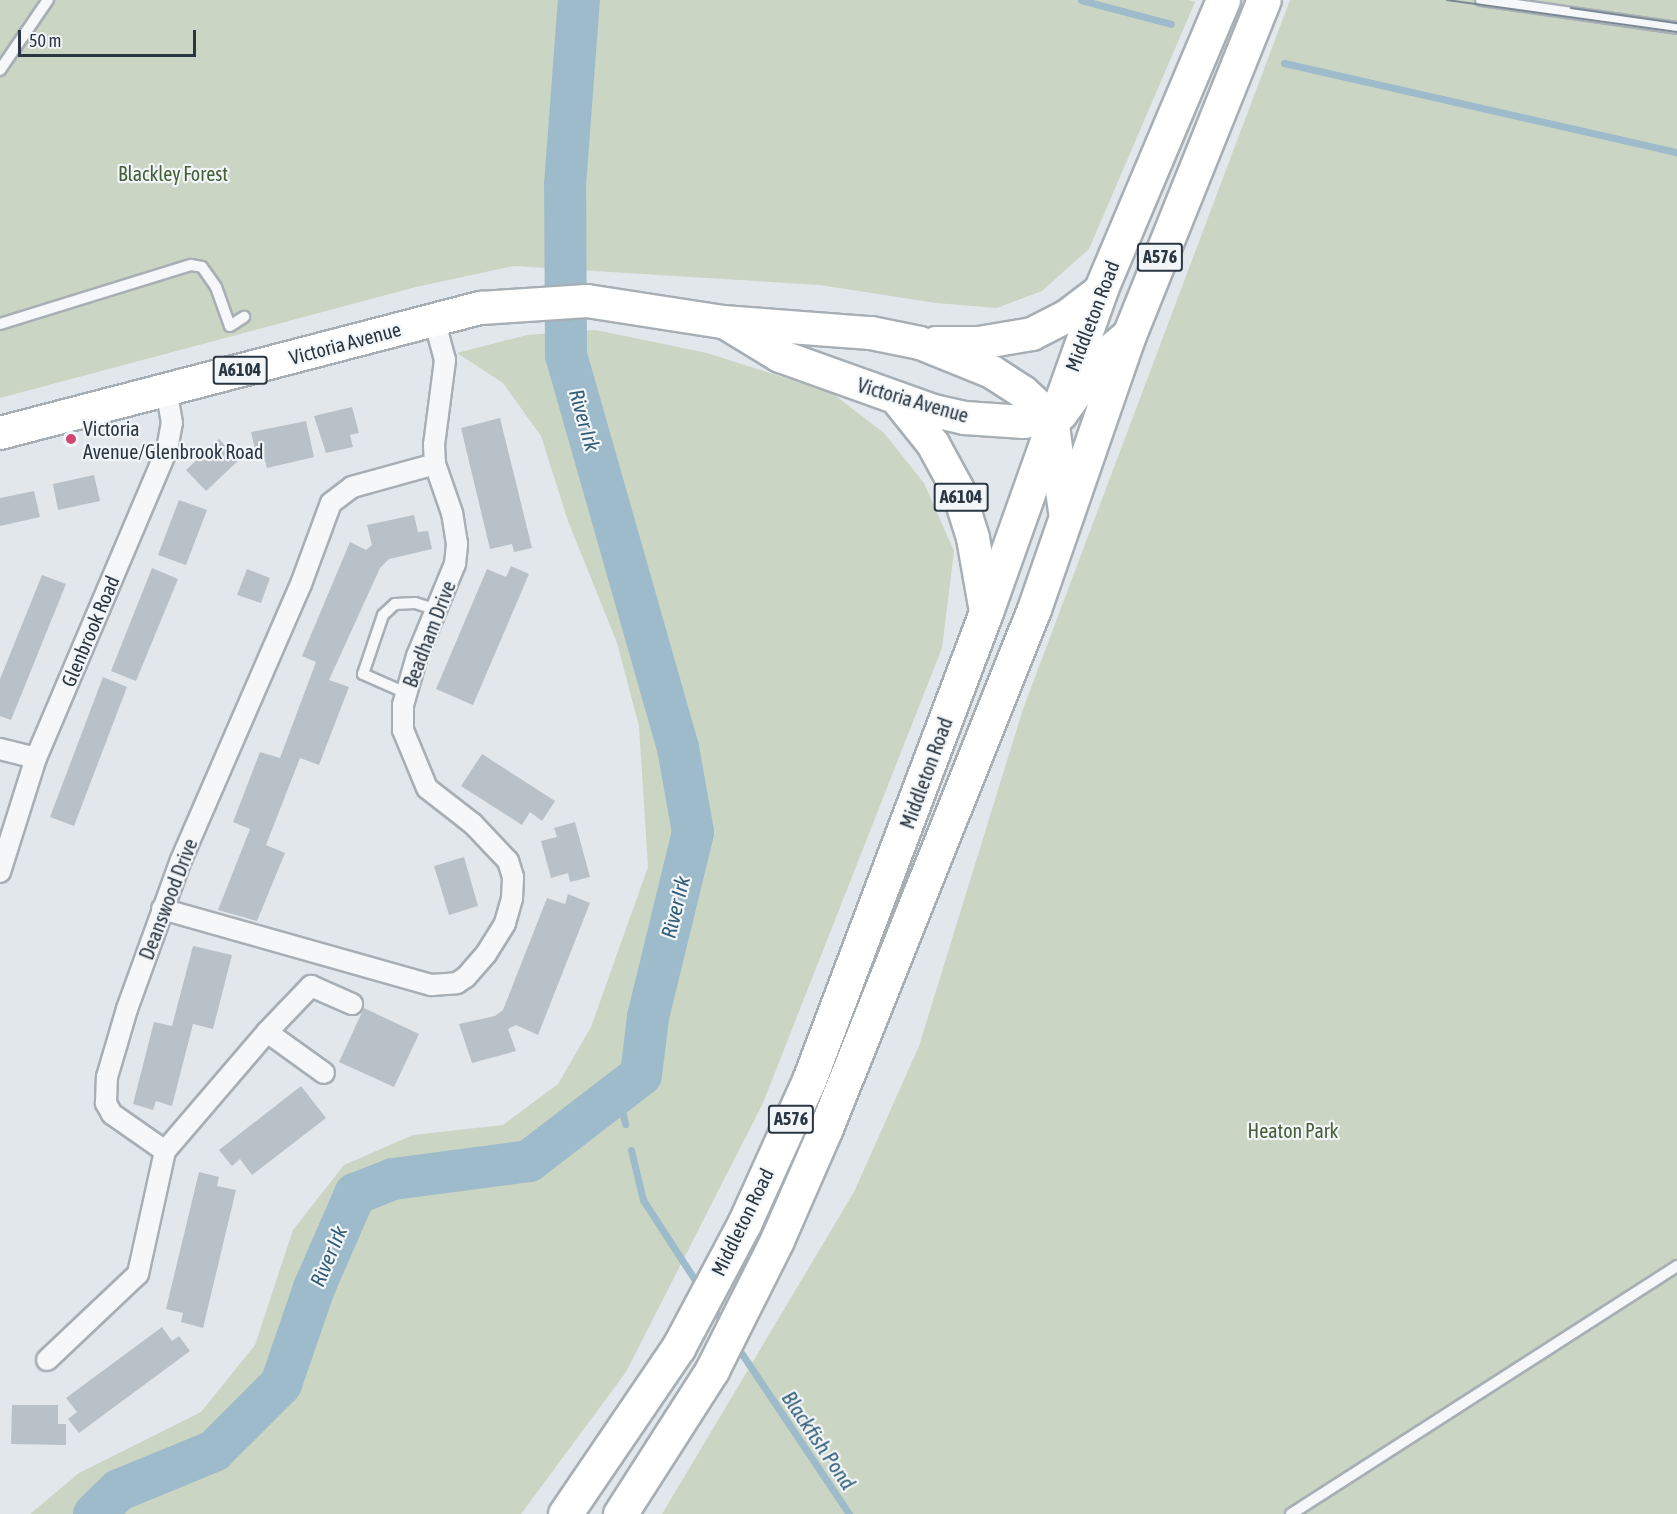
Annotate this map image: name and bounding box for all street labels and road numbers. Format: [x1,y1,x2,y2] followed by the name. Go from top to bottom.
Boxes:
[1136,242,1184,272] road number: A576
[1060,257,1124,375] street label: Middleton Road
[287,317,403,369] street label: Victoria Avenue
[212,355,268,385] road number: A6104
[855,373,971,427] street label: Victoria Avenue
[932,482,990,512] road number: A6104
[56,572,124,690] street label: Glenbrook Road
[398,577,460,691] street label: Beadham Drive
[895,714,957,832] street label: Middleton Road
[134,835,202,963] street label: Deanswood Drive
[767,1104,815,1134] road number: A576
[706,1164,778,1280] street label: Middleton Road

